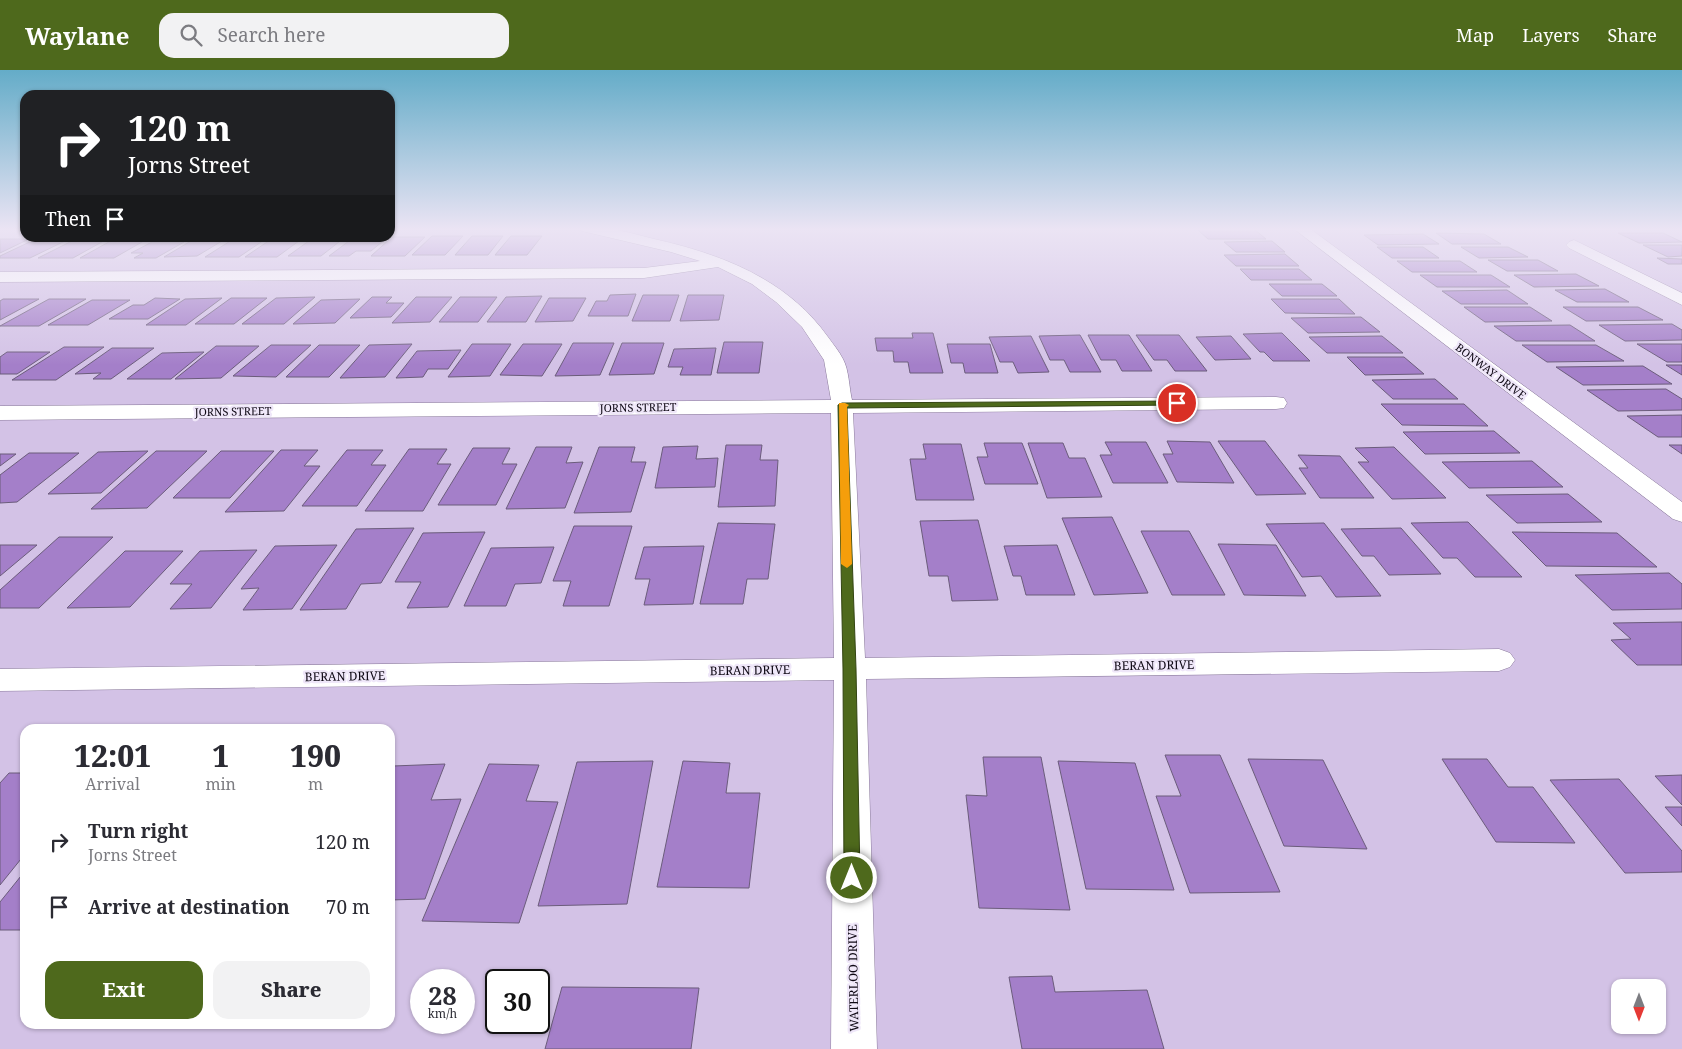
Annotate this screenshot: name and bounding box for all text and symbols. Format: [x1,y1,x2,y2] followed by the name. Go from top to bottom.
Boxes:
[159,13,509,58] search box
[25,19,129,52] text: Waylane
[177,21,205,49] icon: search
[217,22,325,48] text: Search here
[1456,23,1494,47] text: Map
[1522,23,1580,47] text: Layers
[1608,23,1657,47] text: Share
[128,104,231,151] text: 120 m
[45,110,110,175] icon: right
[128,149,250,179] text: Jorns Street
[101,205,129,233] icon: arrive
[45,206,91,232] text: Then
[1453,340,1529,403] street label: BONWAY DRIVE
[1156,382,1198,424] pin
[1163,389,1191,417] icon: arrive
[599,399,677,415] street label: JORNS STREET
[194,403,272,419] street label: JORNS STREET
[1114,656,1194,674] street label: BERAN DRIVE
[710,661,790,679] street label: BERAN DRIVE
[305,667,385,685] street label: BERAN DRIVE
[74,735,151,776] text: 12:01
[212,735,229,776] text: 1
[290,735,341,776] text: 190
[85,773,140,795] text: Arrival
[205,773,236,795] text: min
[308,773,323,795] text: m
[88,818,188,844] text: Turn right
[45,828,73,856] icon: right
[315,829,370,855] text: 120 m
[88,844,177,866] text: Jorns Street
[825,851,877,903] position arrow
[45,893,73,921] icon: arrive
[88,894,290,920] text: Arrive at destination
[326,894,370,920] text: 70 m
[844,924,862,1032] street label: WATERLOO DRIVE
[45,961,203,1019] button: Exit
[213,961,370,1019] button: Share
[485,969,550,1034] speed limit sign: 30
[428,978,457,1012] text: 28
[1611,979,1666,1034] north arrow
[1611,979,1666,1034] map controls
[428,1005,457,1022] text: km/h

